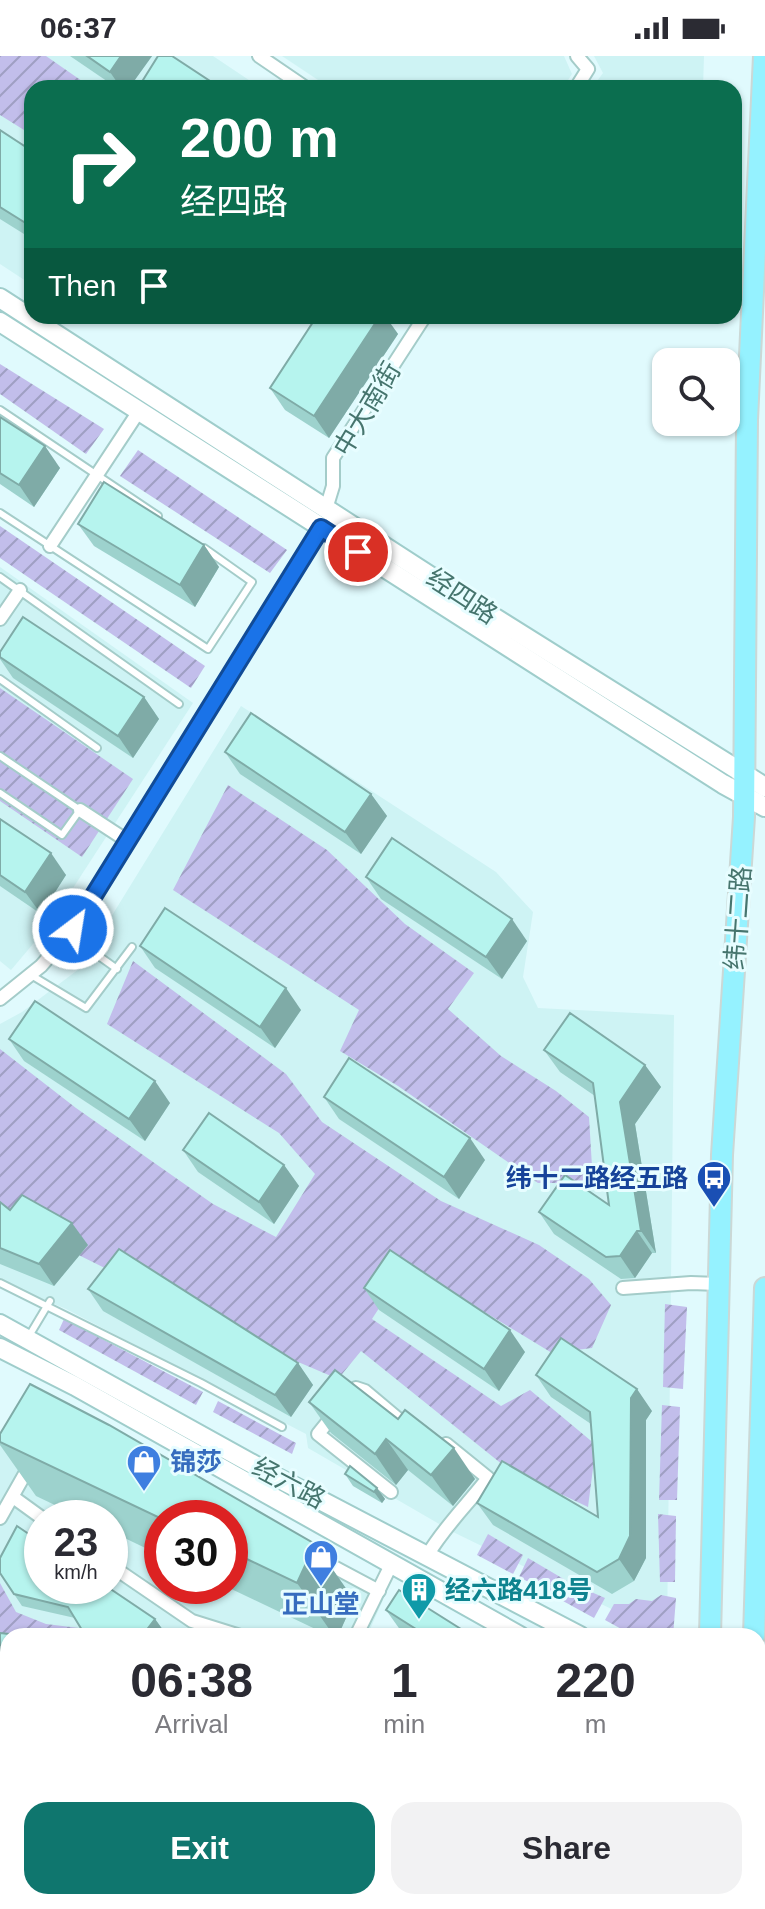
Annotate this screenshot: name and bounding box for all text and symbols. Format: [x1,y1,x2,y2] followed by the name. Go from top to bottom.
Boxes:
[40,11,117,44] text: 06:37
[180,106,339,169] text: 200 m
[48,112,152,216] icon: right
[180,181,288,222] text: 经四路
[132,264,176,308] icon: arrive
[48,269,116,302] text: Then
[652,348,740,436] map controls
[652,348,740,436] button: search
[327,357,407,461] street label: 中大南街
[324,518,392,586] pin
[336,530,380,574] icon: arrive
[421,562,503,630] street label: 经四路
[719,865,757,971] street label: 纬十二路
[31,887,115,971] position arrow
[695,1159,733,1209] bus stop icon: 纬十二路经五路
[506,1163,688,1193] place label: 纬十二路经五路
[125,1443,163,1493] shop icon: 锦莎
[170,1447,222,1477] place label: 锦莎
[248,1451,330,1515] street label: 经六路
[144,1500,248,1604] speed limit sign: 30
[54,1520,98,1564] text: 23
[302,1538,340,1588] shop icon: 正山堂
[54,1561,98,1583] text: km/h
[400,1571,438,1621] building icon: 经六路418号
[445,1575,592,1605] place label: 经六路418号
[282,1589,360,1619] place label: 正山堂
[130,1654,253,1707] text: 06:38
[391,1654,418,1707] text: 1
[556,1654,636,1707] text: 220
[155,1709,229,1739] text: Arrival
[383,1709,425,1739] text: min
[585,1709,606,1739] text: m
[24,1802,375,1894] button: Exit
[391,1802,742,1894] button: Share

